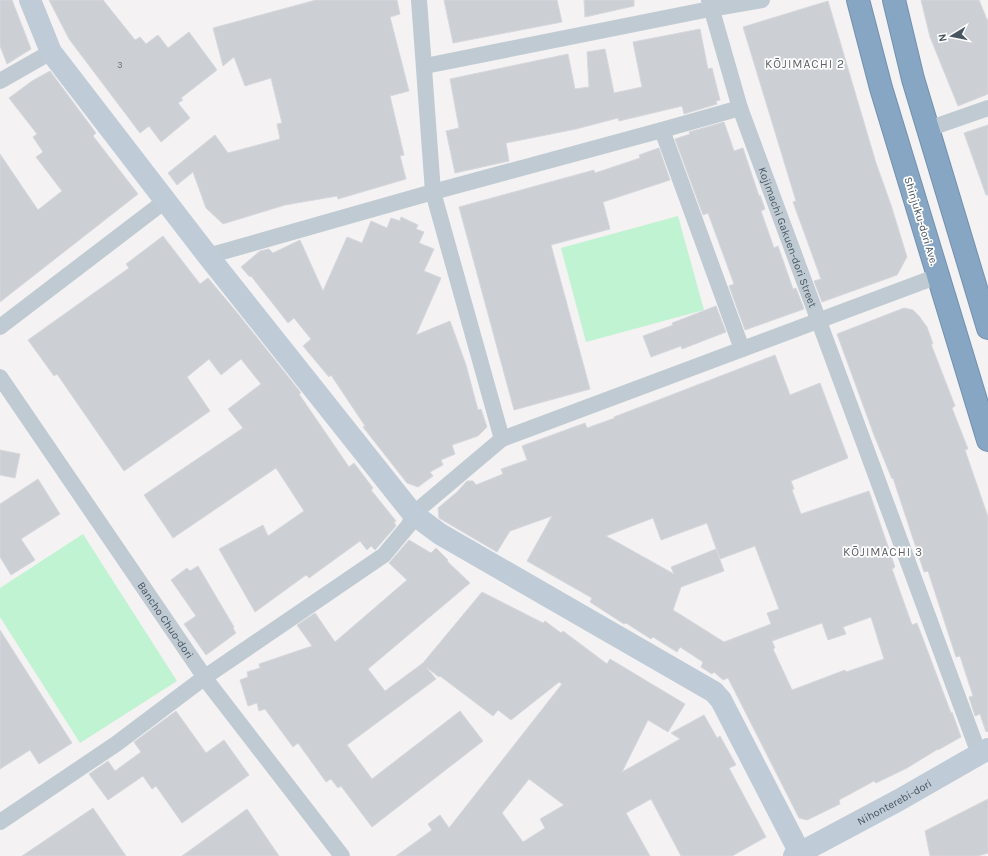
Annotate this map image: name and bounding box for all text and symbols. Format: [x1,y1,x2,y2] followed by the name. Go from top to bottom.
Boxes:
[932,16,972,56] north arrow
[936,33,950,43] text: N
[765,57,845,71] district label: KŌJIMACHI 2
[117,60,123,70] house number: 3
[756,165,820,309] street label: Kojimachi Gakuen-dori Street
[901,175,941,267] street label: Shinjuku-dori Ave.
[843,545,923,559] district label: KŌJIMACHI 3
[135,579,196,661] street label: Bancho Chuo-dori
[855,776,934,828] street label: Nihonterebi-dori

